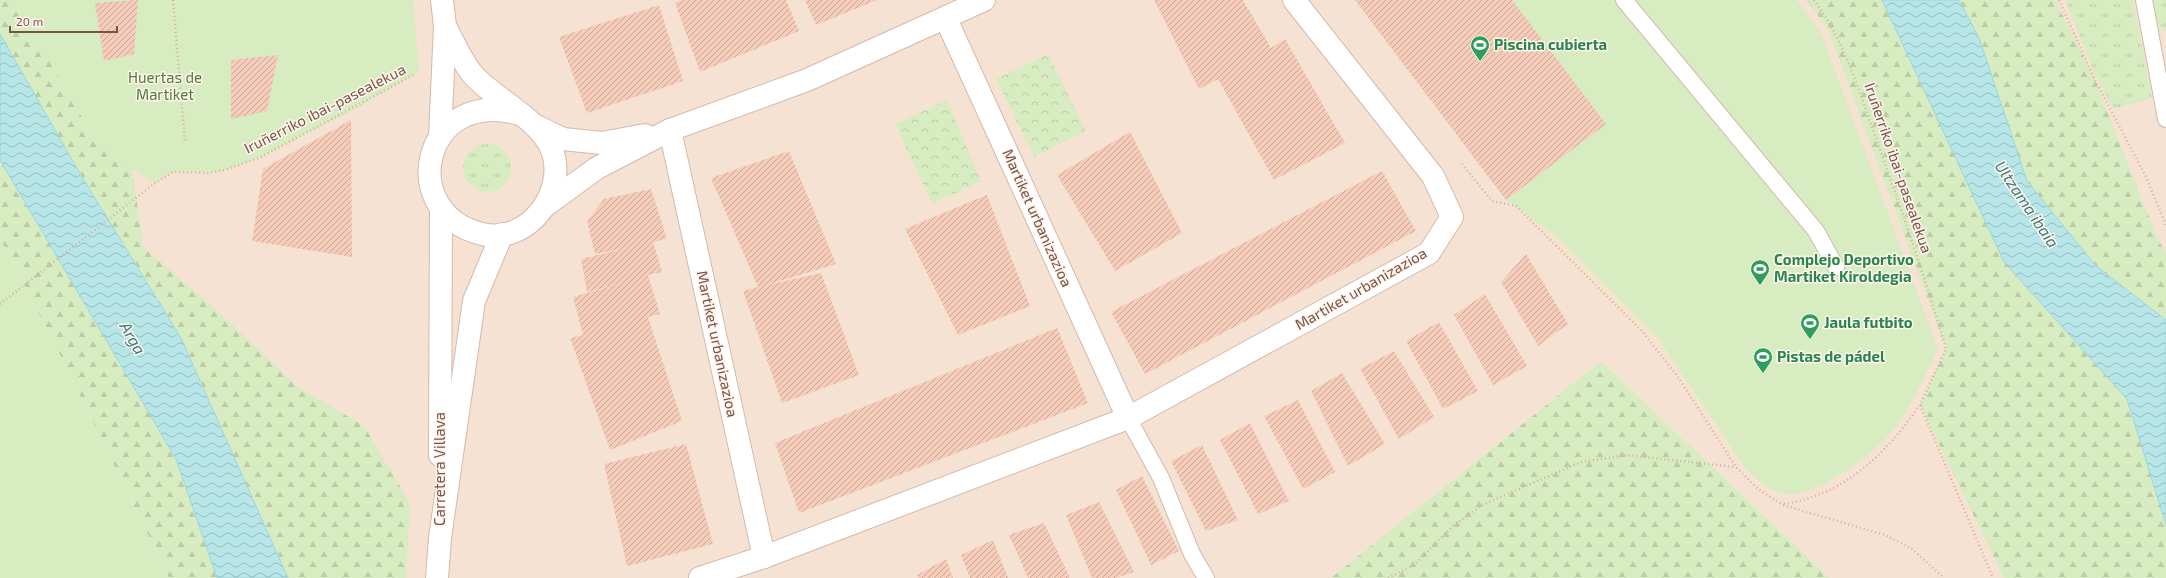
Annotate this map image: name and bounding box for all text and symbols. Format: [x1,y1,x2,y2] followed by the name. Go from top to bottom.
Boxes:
[10,8,117,34] scale bar
[16,14,43,28] text: 20 m
[1469,34,1491,62] sports icon: Piscina cubierta
[1494,35,1607,53] place label: Piscina cubierta
[241,59,408,157] street label: Iruñerriko ibai-pasealekua
[128,68,202,103] park label: Huertas de Martiket
[1861,80,1937,255] street label: Iruñerriko ibai-pasealekua
[999,146,1076,289] street label: Martiket urbanizazioa
[1991,157,2063,251] water label: Ultzama ibaia
[1291,243,1430,333] street label: Martiket urbanizazioa
[1774,250,1914,285] place label: Complejo Deportivo Martiket Kiroldegia
[1749,258,1771,286] sports icon: Complejo Deportivo Martiket Kiroldegia
[694,269,742,419] street label: Martiket urbanizazioa
[1799,312,1821,340] sports icon: Jaula futbito
[1824,313,1913,331] place label: Jaula futbito
[116,317,150,357] water label: Arga
[1752,346,1774,374] sports icon: Pistas de pádel
[1777,347,1885,365] place label: Pistas de pádel
[430,412,448,526] street label: Carretera Villava

